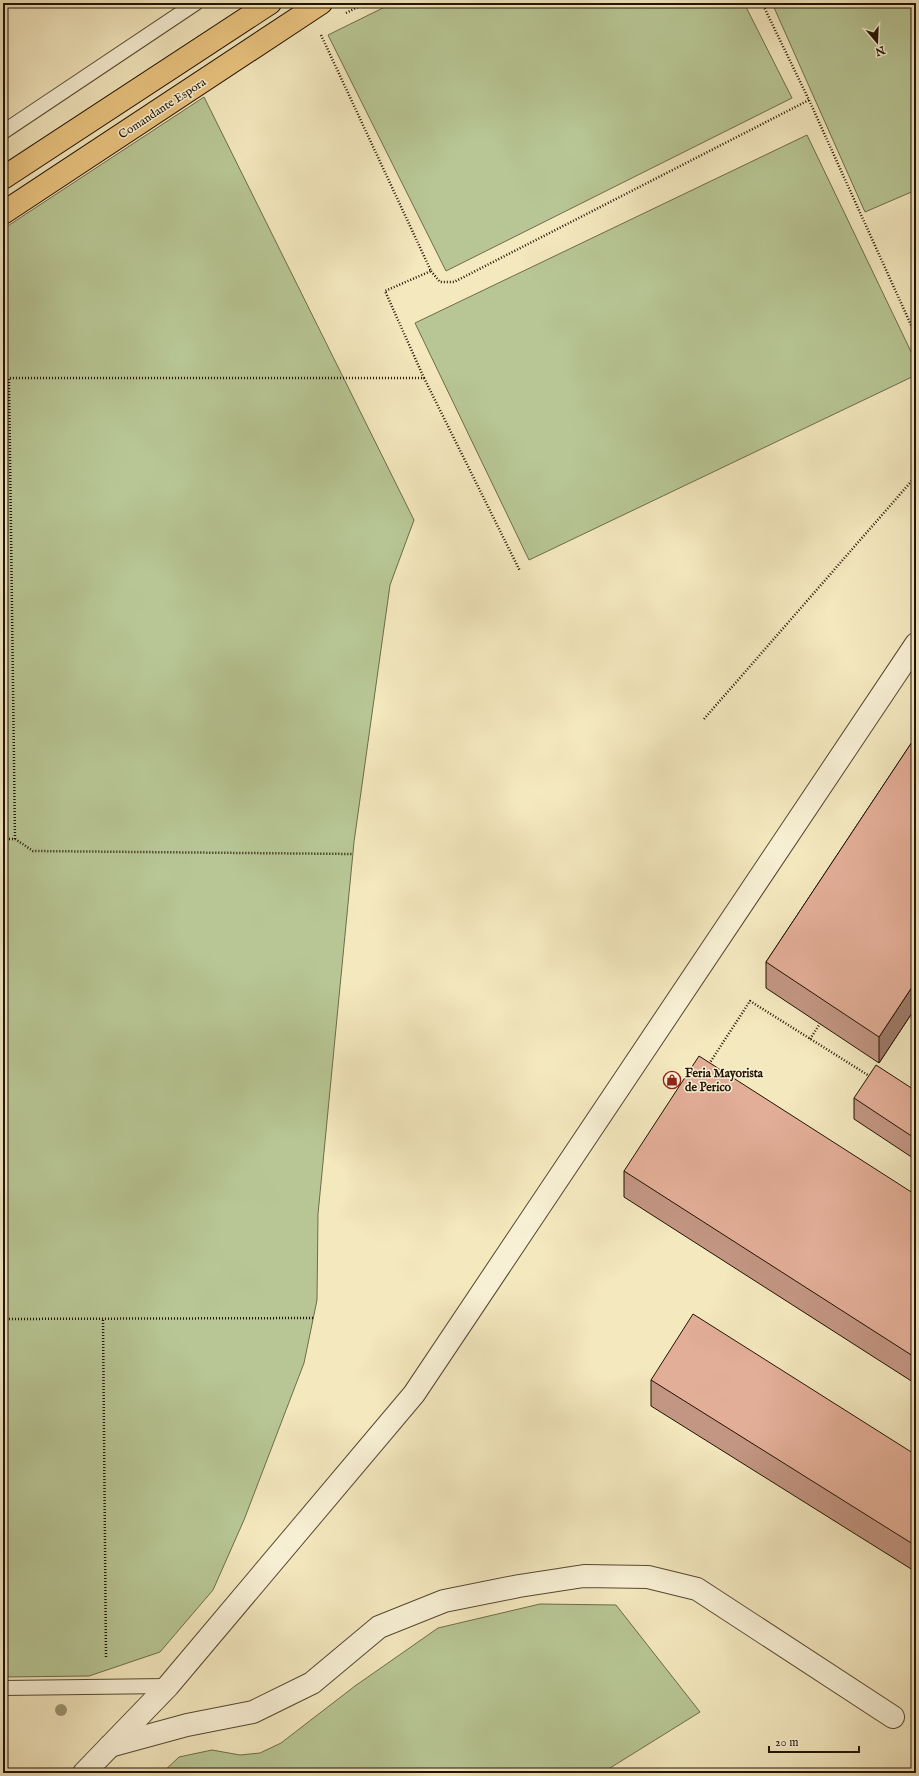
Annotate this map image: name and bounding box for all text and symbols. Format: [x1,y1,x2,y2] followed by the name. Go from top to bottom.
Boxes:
[857,22,897,62] north arrow
[873,42,888,59] text: N
[116,74,210,143] street label: Comandante Espora
[685,1066,764,1095] place label: Feria Mayorista de Perico
[662,1070,682,1090] shop icon: Feria Mayorista de Perico
[769,1728,859,1754] scale bar
[775,1735,798,1750] text: 20 m

